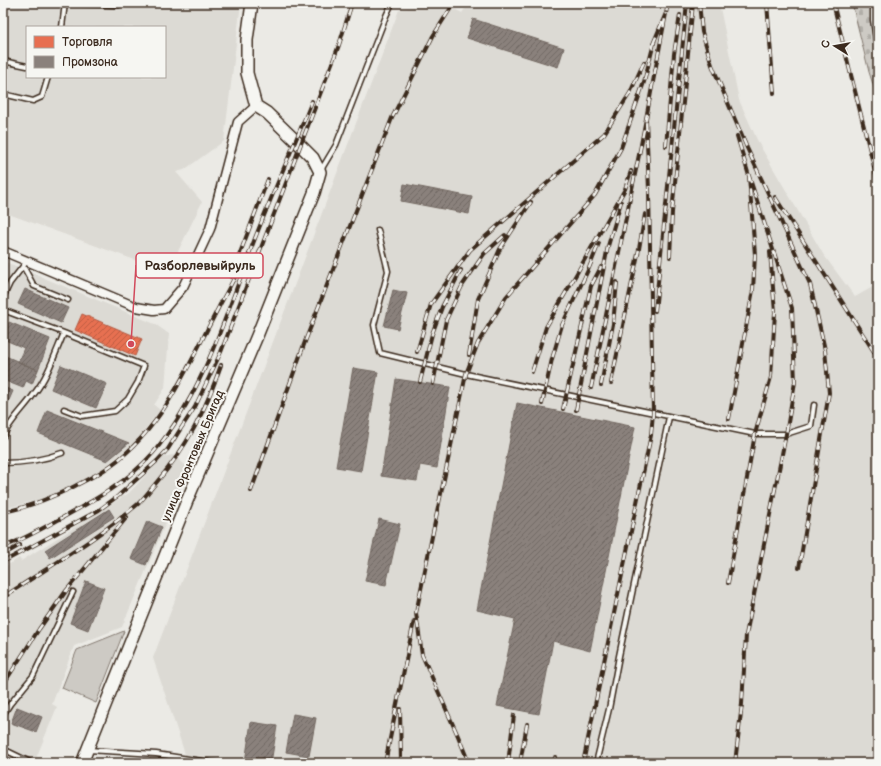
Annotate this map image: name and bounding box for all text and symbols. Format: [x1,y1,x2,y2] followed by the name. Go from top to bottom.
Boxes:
[26,26,166,78] legend
[815,26,855,66] north arrow
[62,35,113,50] text: Торговля
[819,39,833,49] text: С
[62,55,118,70] text: Промзона
[136,253,263,278] callout: Разборлевыйруль
[145,258,256,274] text: Разборлевыйруль
[158,387,228,524] street label: улица Фронтовых Бригад

